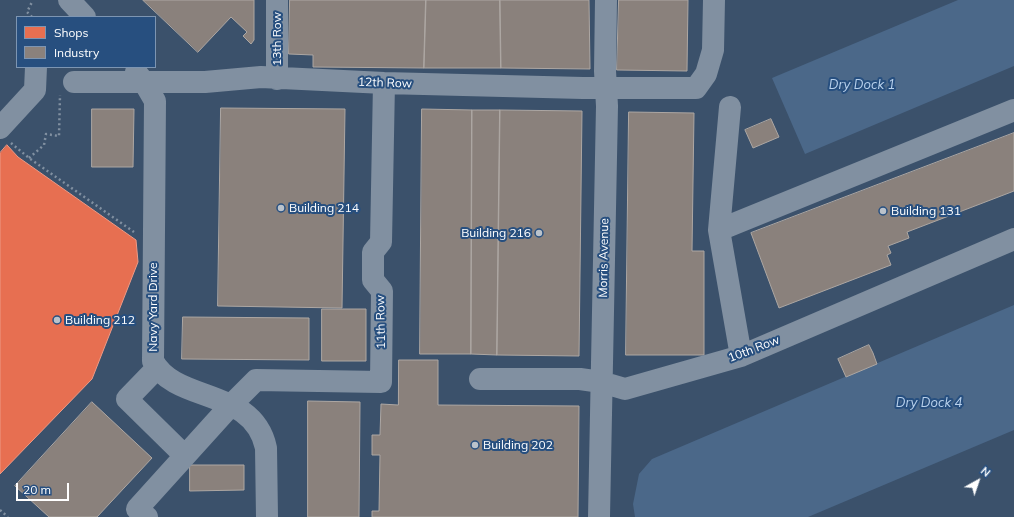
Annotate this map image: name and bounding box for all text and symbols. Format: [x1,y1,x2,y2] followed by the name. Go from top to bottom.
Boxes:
[270,12,284,66] street label: 13th Row
[16,16,156,68] legend
[54,25,89,40] text: Shops
[54,45,99,60] text: Industry
[358,75,412,91] street label: 12th Row
[829,77,895,93] water label: Dry Dock 1
[289,201,359,215] place label: Building 214
[276,203,286,213] marker: Building 214
[891,204,961,218] place label: Building 131
[878,206,888,216] marker: Building 131
[596,218,612,298] street label: Morris Avenue
[461,226,531,240] place label: Building 216
[534,228,544,238] marker: Building 216
[146,262,160,352] street label: Navy Yard Drive
[373,295,389,349] street label: 11th Row
[65,313,135,327] place label: Building 212
[52,315,62,325] marker: Building 212
[726,333,782,365] street label: 10th Row
[896,395,962,411] water label: Dry Dock 4
[483,438,553,452] place label: Building 202
[470,440,480,450] marker: Building 202
[958,461,998,501] north arrow
[978,464,993,480] text: N
[18,475,71,501] scale bar
[23,482,51,497] text: 20 m

